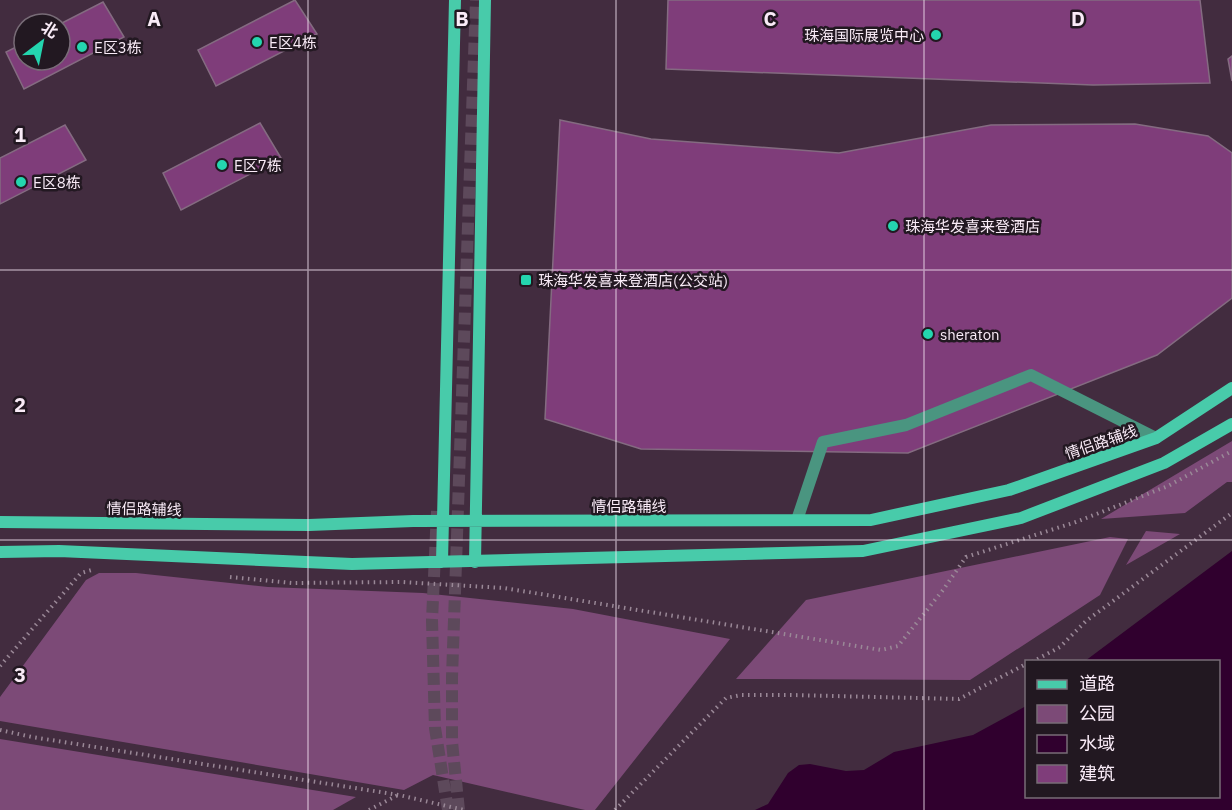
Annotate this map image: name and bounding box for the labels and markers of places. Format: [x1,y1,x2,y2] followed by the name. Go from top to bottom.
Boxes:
[804,26,924,45] place label: 珠海国际展览中心
[929,28,943,42] marker: 珠海国际展览中心
[269,33,317,52] place label: E区4栋
[250,35,264,49] marker: E区4栋
[94,38,142,57] place label: E区3栋
[75,40,89,54] marker: E区3栋
[234,156,282,175] place label: E区7栋
[215,158,229,172] marker: E区7栋
[33,173,81,192] place label: E区8栋
[14,175,28,189] marker: E区8栋
[905,217,1040,236] place label: 珠海华发喜来登酒店
[886,219,900,233] marker: 珠海华发喜来登酒店
[538,271,728,290] place label: 珠海华发喜来登酒店(公交站)
[519,273,533,287] marker: 珠海华发喜来登酒店(公交站)
[940,325,1000,344] place label: sheraton
[921,327,935,341] marker: sheraton

